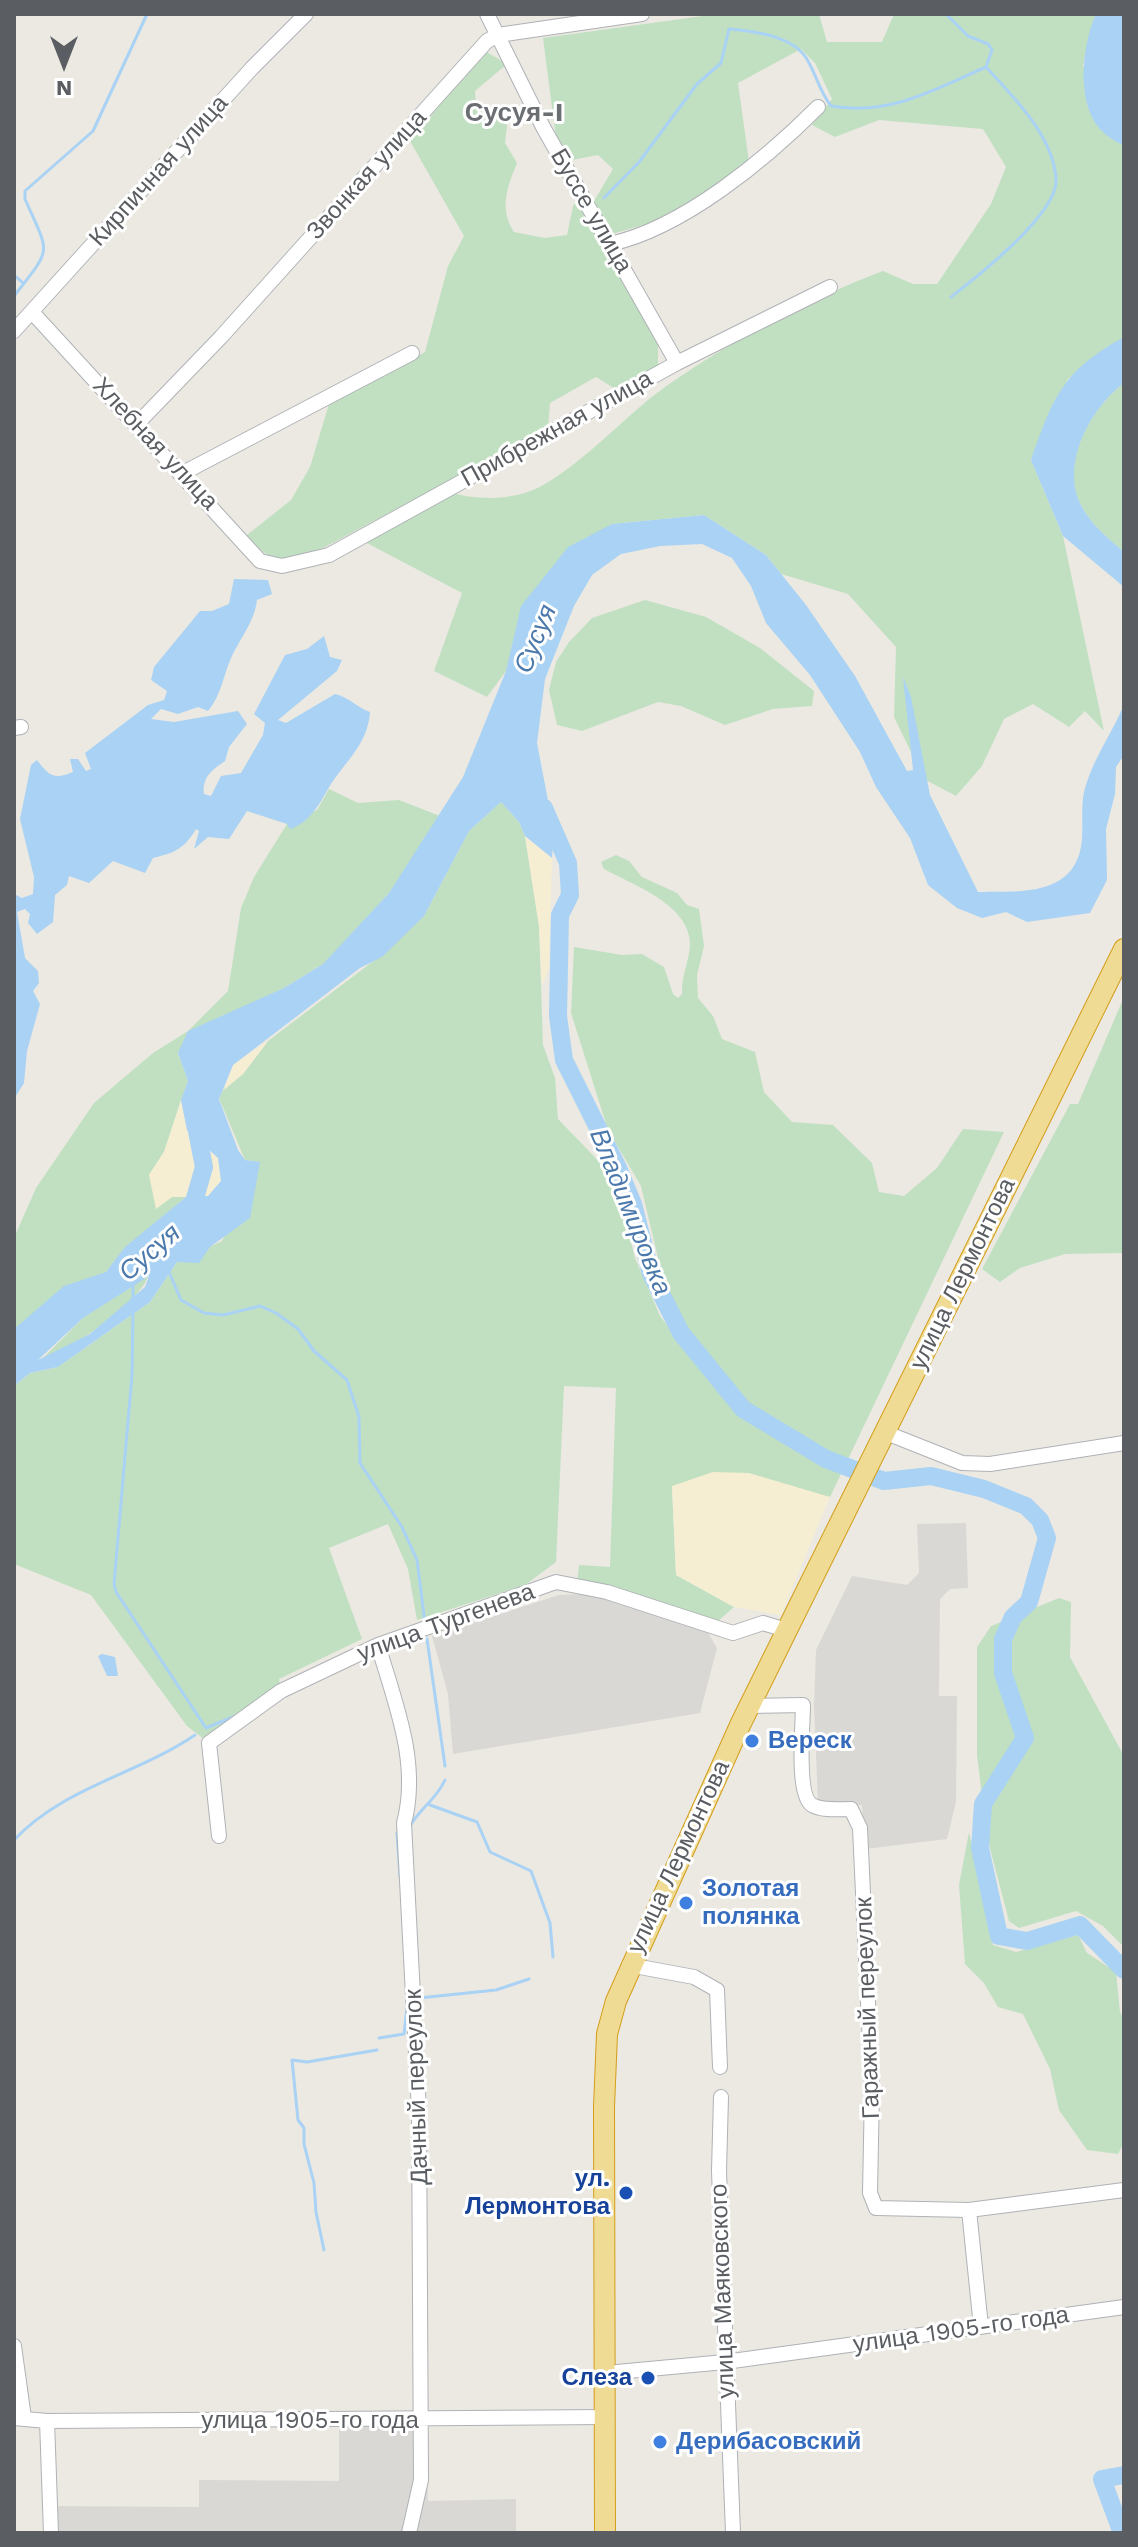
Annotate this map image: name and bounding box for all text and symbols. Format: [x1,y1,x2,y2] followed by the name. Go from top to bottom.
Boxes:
[24,24,104,104] north arrow
[56,76,72,101] text: N
[84,90,234,252] street label: Кирпичная улица
[465,97,563,129] district label: Сусуя-I
[301,104,433,246] street label: Звонкая улица
[544,144,638,278] street label: Буссе улица
[456,365,658,493] street label: Прибрежная улица
[86,372,224,516] street label: Хлебная улица
[508,600,564,678] water label: Сусуя
[582,1124,678,1300] water label: Владимировка
[904,1173,1022,1375] street label: улица Лермонтова
[113,1218,187,1288] water label: Сусуя
[353,1578,539,1668] street label: улица Тургенева
[768,1727,852,1755] place label: Вереск
[743,1732,761,1750] marker: Вереск
[622,1756,736,1958] street label: улица Лермонтова
[702,1875,800,1931] place label: Золотая полянка
[677,1894,695,1912] marker: Золотая полянка
[850,1896,886,2120] street label: Гаражный переулок
[399,1989,435,2185] street label: Дачный переулок
[465,2165,610,2221] place label: ул. Лермонтова
[705,2183,741,2399] street label: улица Маяковского
[617,2184,635,2202] marker: ул. Лермонтова
[851,2301,1071,2359] street label: улица 1905-го года
[561,2364,632,2392] place label: Слеза
[639,2369,657,2387] marker: Слеза
[201,2407,419,2435] street label: улица 1905-го года
[676,2428,861,2456] place label: Дерибасовский
[651,2433,669,2451] marker: Дерибасовский

